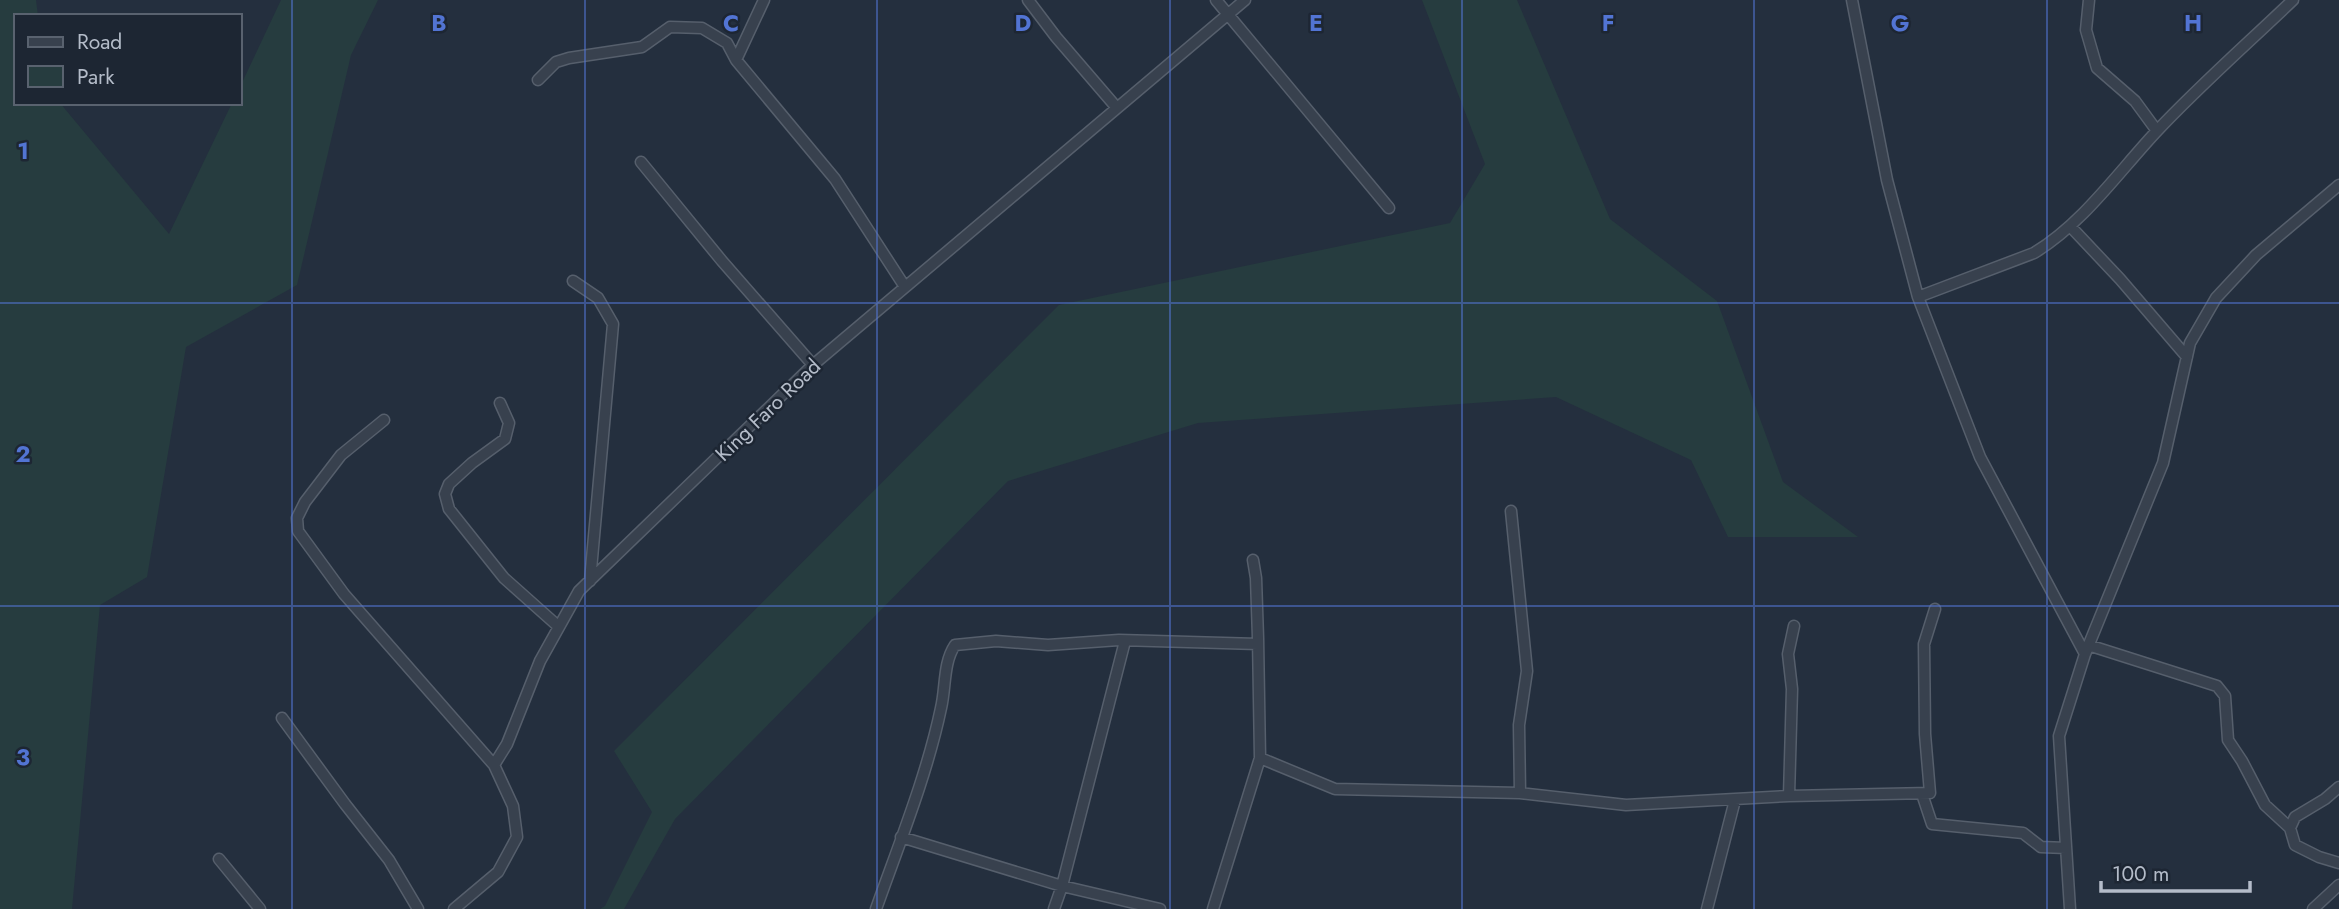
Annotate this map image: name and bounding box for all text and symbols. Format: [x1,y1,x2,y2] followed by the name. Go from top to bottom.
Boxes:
[431,6,447,40] text: B
[723,6,739,40] text: C
[1015,6,1032,40] text: D
[1309,6,1323,40] text: E
[1602,6,1614,40] text: F
[1891,6,1909,40] text: G
[2184,6,2202,40] text: H
[14,14,242,105] legend
[77,27,122,57] text: Road
[77,62,115,92] text: Park
[17,134,29,168] text: 1
[708,352,828,468] street label: King Faro Road
[15,437,31,471] text: 2
[16,740,30,774] text: 3
[2101,850,2250,894] scale bar
[2112,859,2169,889] text: 100 m

